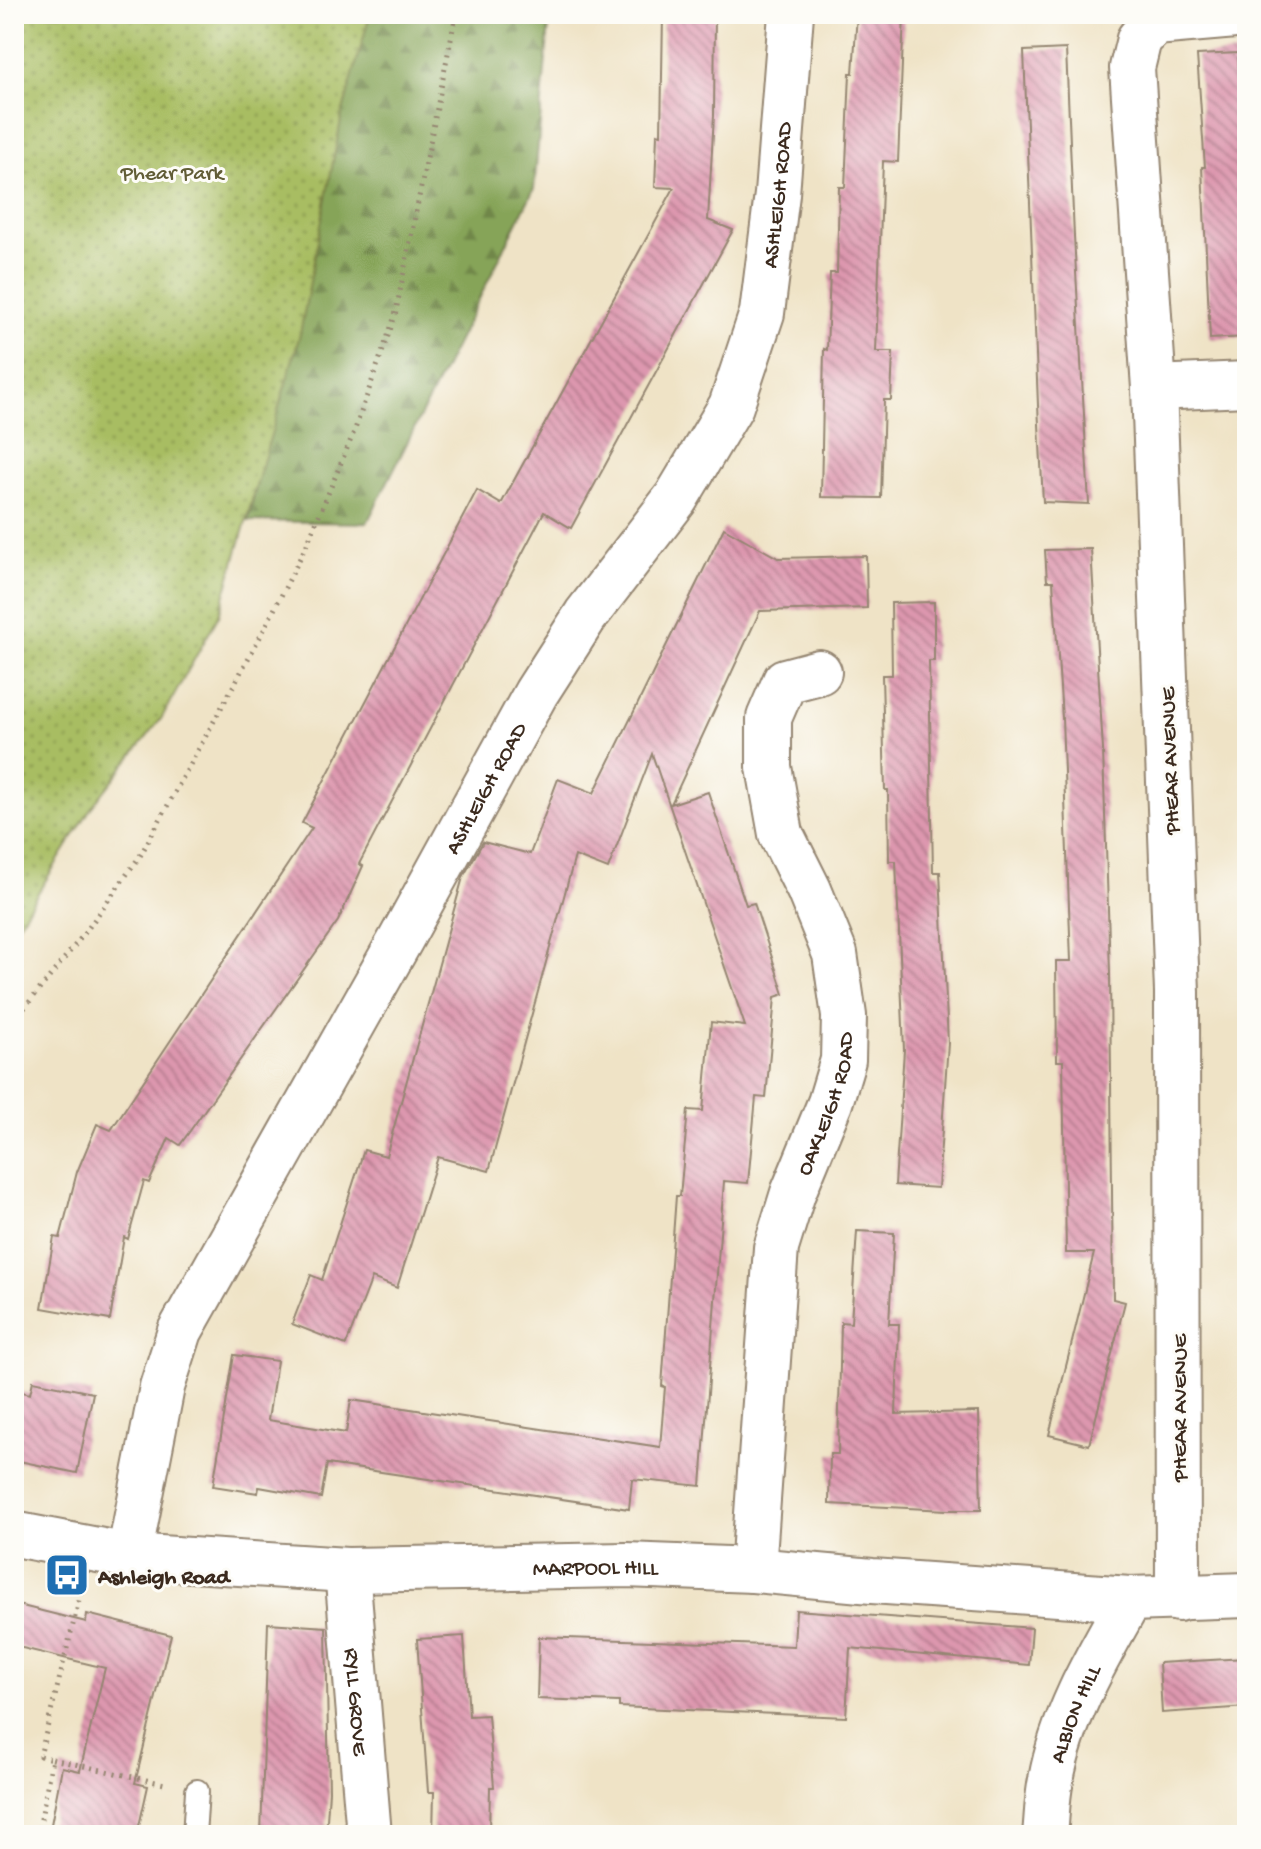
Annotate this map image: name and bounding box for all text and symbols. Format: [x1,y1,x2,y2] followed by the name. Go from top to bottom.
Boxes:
[759,121,800,270] street label: ASHLEIGH ROAD
[120,162,225,188] park label: Phear Park
[1156,685,1188,836] street label: PHEAR AVENUE
[441,718,535,860] street label: ASHLEIGH ROAD
[793,1031,861,1180] street label: OAKLEIGH ROAD
[1169,1333,1195,1483] street label: PHEAR AVENUE
[43,1551,91,1599] bus stop icon: Ashleigh Road
[532,1556,660,1584] street label: MARPOOL HILL
[97,1566,232,1592] place label: Ashleigh Road
[337,1647,371,1758] street label: RYLL GROVE
[1046,1660,1109,1766] street label: ALBION HILL

